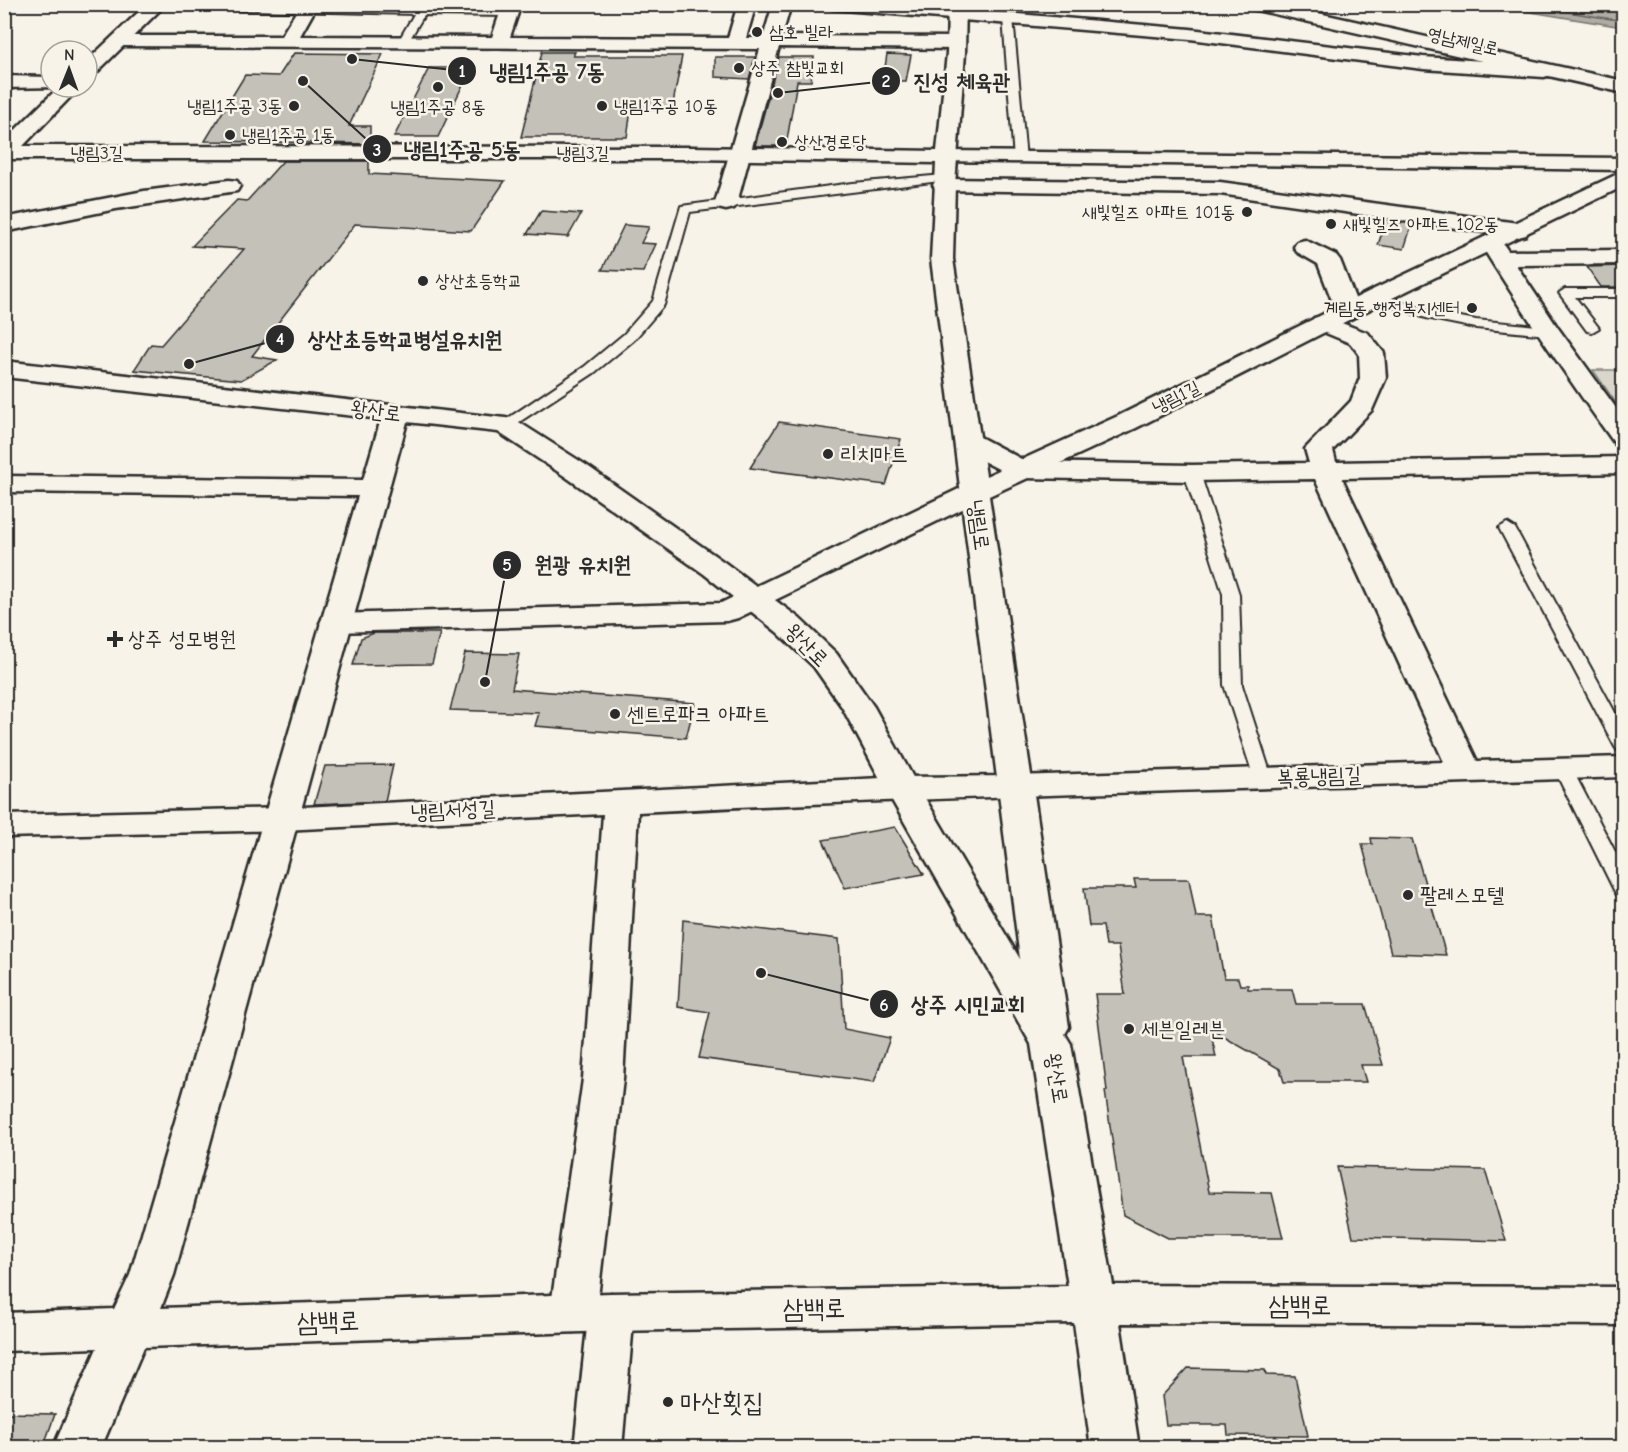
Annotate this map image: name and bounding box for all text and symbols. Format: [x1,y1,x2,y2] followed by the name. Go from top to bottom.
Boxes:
[769,22,833,43] place label: 삼호 빌라
[1425,23,1501,60] street label: 영남제일로
[750,25,764,39] marker: 삼호 빌라
[39,39,99,99] north arrow
[64,46,75,64] text: N
[447,51,616,91] callout: 냉림1주공 7동
[751,58,844,79] place label: 상주 참빛교회
[490,59,605,85] text: 냉림1주공 7동
[458,61,466,82] text: 1
[732,61,746,75] marker: 상주 참빛교회
[871,61,1022,101] callout: 진성 체육관
[914,69,1010,95] text: 진성 체육관
[882,71,891,92] text: 2
[431,80,445,94] marker: 냉림1주공 8동
[187,96,282,117] place label: 냉림1주공 3동
[614,96,718,117] place label: 냉림1주공 10동
[391,97,485,118] place label: 냉림1주공 8동
[287,99,301,113] marker: 냉림1주공 3동
[595,99,609,113] marker: 냉림1주공 10동
[242,125,335,146] place label: 냉림1주공 1동
[223,128,237,142] marker: 냉림1주공 1동
[362,129,533,169] callout: 냉림1주공 5동
[794,132,867,153] place label: 상산경로당
[775,135,789,149] marker: 상산경로당
[404,137,521,163] text: 냉림1주공 5동
[373,140,381,161] text: 3
[71,143,124,164] street label: 냉림3길
[557,143,610,164] street label: 냉림3길
[1082,202,1235,223] place label: 새빛힐즈 아파트 101동
[1240,205,1254,219] marker: 새빛힐즈 아파트 101동
[1343,214,1498,235] place label: 새빛힐즈 아파트 102동
[1324,217,1338,231] marker: 새빛힐즈 아파트 102동
[435,271,522,292] place label: 상산초등학교
[416,274,430,288] marker: 상산초등학교
[1324,298,1460,319] place label: 계림동 행정복지센터
[1465,301,1479,315] marker: 계림동 행정복지센터
[265,319,514,359] callout: 상산초등학교병설유치원
[307,327,502,353] text: 상산초등학교병설유치원
[276,329,284,350] text: 4
[1149,376,1204,418] street label: 냉림1길
[349,396,403,426] street label: 왕산로
[840,442,908,466] place label: 리치마트
[821,447,835,461] marker: 리치마트
[964,498,994,552] street label: 냉림로
[492,545,643,585] callout: 원광 유치원
[535,552,631,578] text: 원광 유치원
[502,555,512,576] text: 5
[781,619,833,671] street label: 왕산로
[128,627,236,651] place label: 상주 성모병원
[106,630,124,648] marker: 상주 성모병원
[627,702,769,726] place label: 센트로파크 아파트
[608,707,622,721] marker: 센트로파크 아파트
[1276,763,1362,789] street label: 복룡냉림길
[410,796,496,824] street label: 냉림서성길
[1420,883,1505,907] place label: 팔레스모텔
[1401,888,1415,902] marker: 팔레스모텔
[869,984,1037,1024] callout: 상주 시민교회
[910,992,1025,1018] text: 상주 시민교회
[879,995,889,1016] text: 6
[1141,1017,1226,1041] place label: 세븐일레븐
[1122,1022,1136,1036] marker: 세븐일레븐
[1041,1051,1073,1105] street label: 왕산로
[1269,1291,1331,1321] street label: 삼백로
[782,1293,846,1325] street label: 삼백로
[296,1306,360,1338] street label: 삼백로
[680,1388,764,1418] place label: 마산횟집
[661,1395,675,1409] marker: 마산횟집

